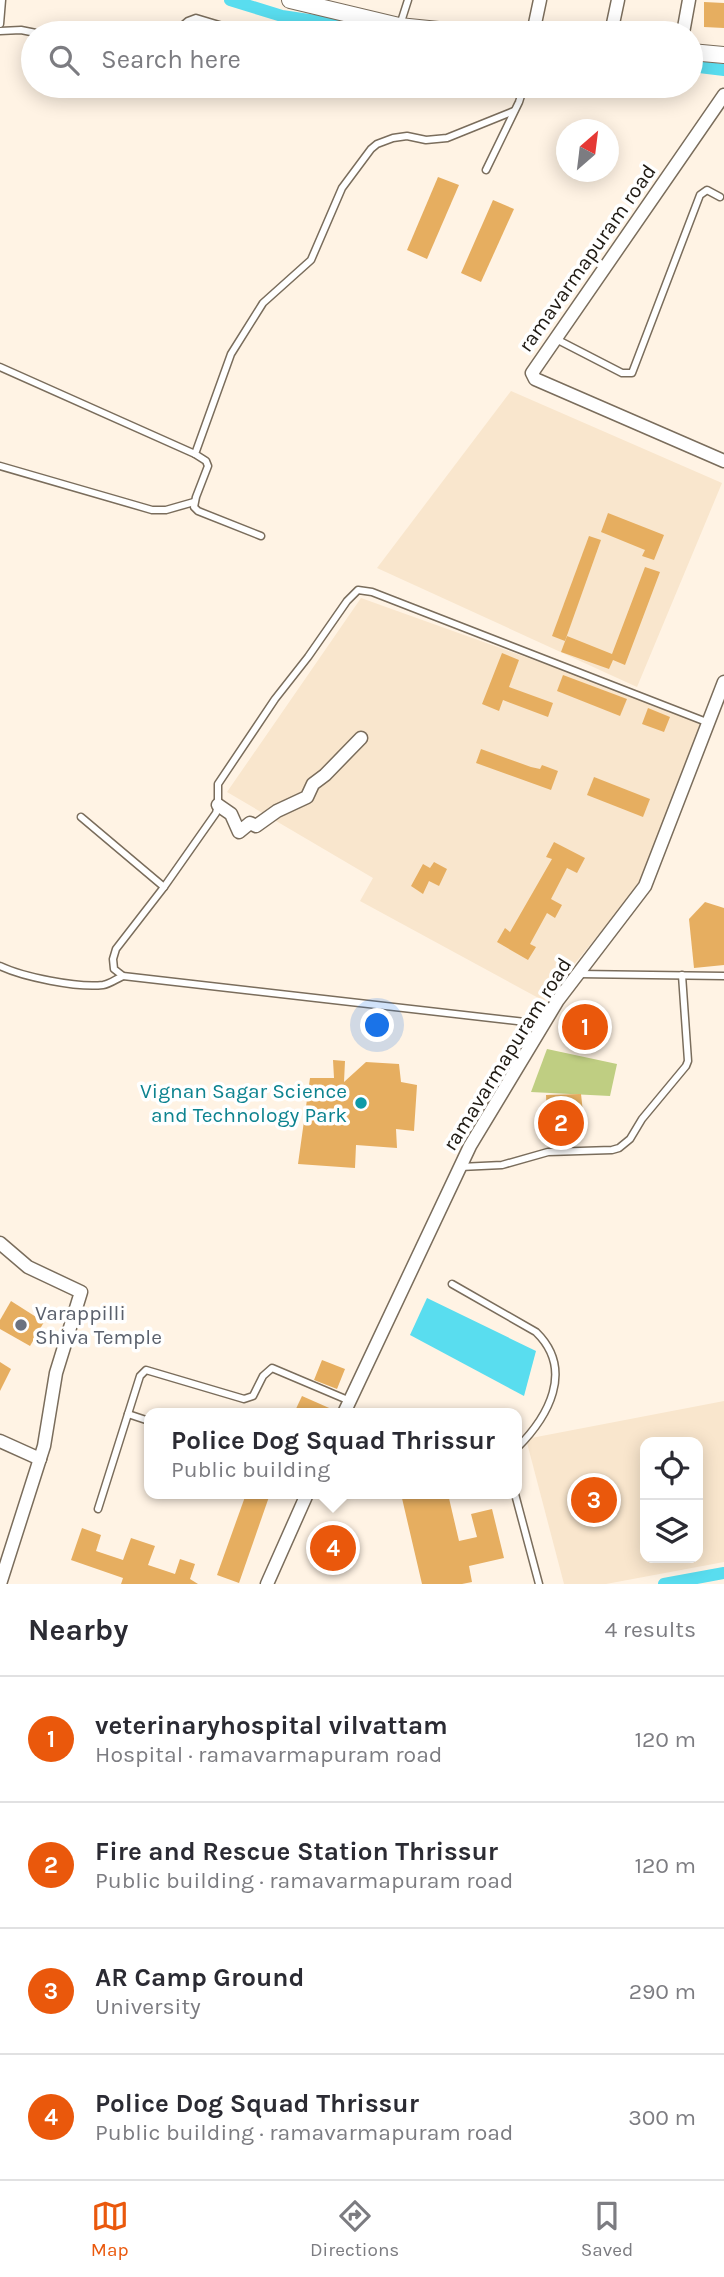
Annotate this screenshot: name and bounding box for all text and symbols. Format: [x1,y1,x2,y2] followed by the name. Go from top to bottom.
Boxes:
[21,21,703,98] search box
[45,41,83,79] icon: search
[101,44,241,75] text: Search here
[556,119,619,182] north arrow
[513,160,661,356] street label: ramavarmapuram road
[438,953,576,1155] street label: ramavarmapuram road
[562,1001,608,1053] pin: 1
[360,1008,394,1042] your location
[140,1079,347,1127] place label: Vignan Sagar Science and Technology Park
[353,1095,369,1111] marker: Vignan Sagar Science and Technology Park
[538,1097,584,1149] pin: 2
[35,1301,162,1349] place label: Varappilli Shiva Temple
[13,1317,29,1333] marker: Varappilli Shiva Temple
[144,1408,522,1499] popup
[171,1425,495,1456] text: Police Dog Squad Thrissur
[640,1437,703,1563] map controls
[640,1437,703,1500] button: locate
[171,1456,330,1483] text: Public building
[571,1474,617,1526] pin: 3
[640,1500,703,1563] button: layers
[310,1522,356,1574] pin: 4
[28,1612,128,1648] text: Nearby
[604,1616,696,1643] text: 4 results
[95,1710,448,1741] text: veterinaryhospital vilvattam
[47,1726,55,1753] text: 1
[634,1726,696,1753] text: 120 m
[95,1741,442,1768] text: Hospital · ramavarmapuram road
[95,1836,498,1867] text: Fire and Rescue Station Thrissur
[44,1852,58,1879] text: 2
[634,1852,696,1879] text: 120 m
[95,1867,514,1894] text: Public building · ramavarmapuram road
[95,1962,304,1993] text: AR Camp Ground
[44,1978,58,2005] text: 3
[629,1978,696,2005] text: 290 m
[95,1993,201,2020] text: University
[95,2088,419,2119] text: Police Dog Squad Thrissur
[44,2104,58,2131] text: 4
[628,2104,696,2131] text: 300 m
[95,2119,514,2146] text: Public building · ramavarmapuram road
[91,2197,129,2261] tab: Map
[310,2197,399,2261] tab: Directions
[581,2197,633,2261] tab: Saved

